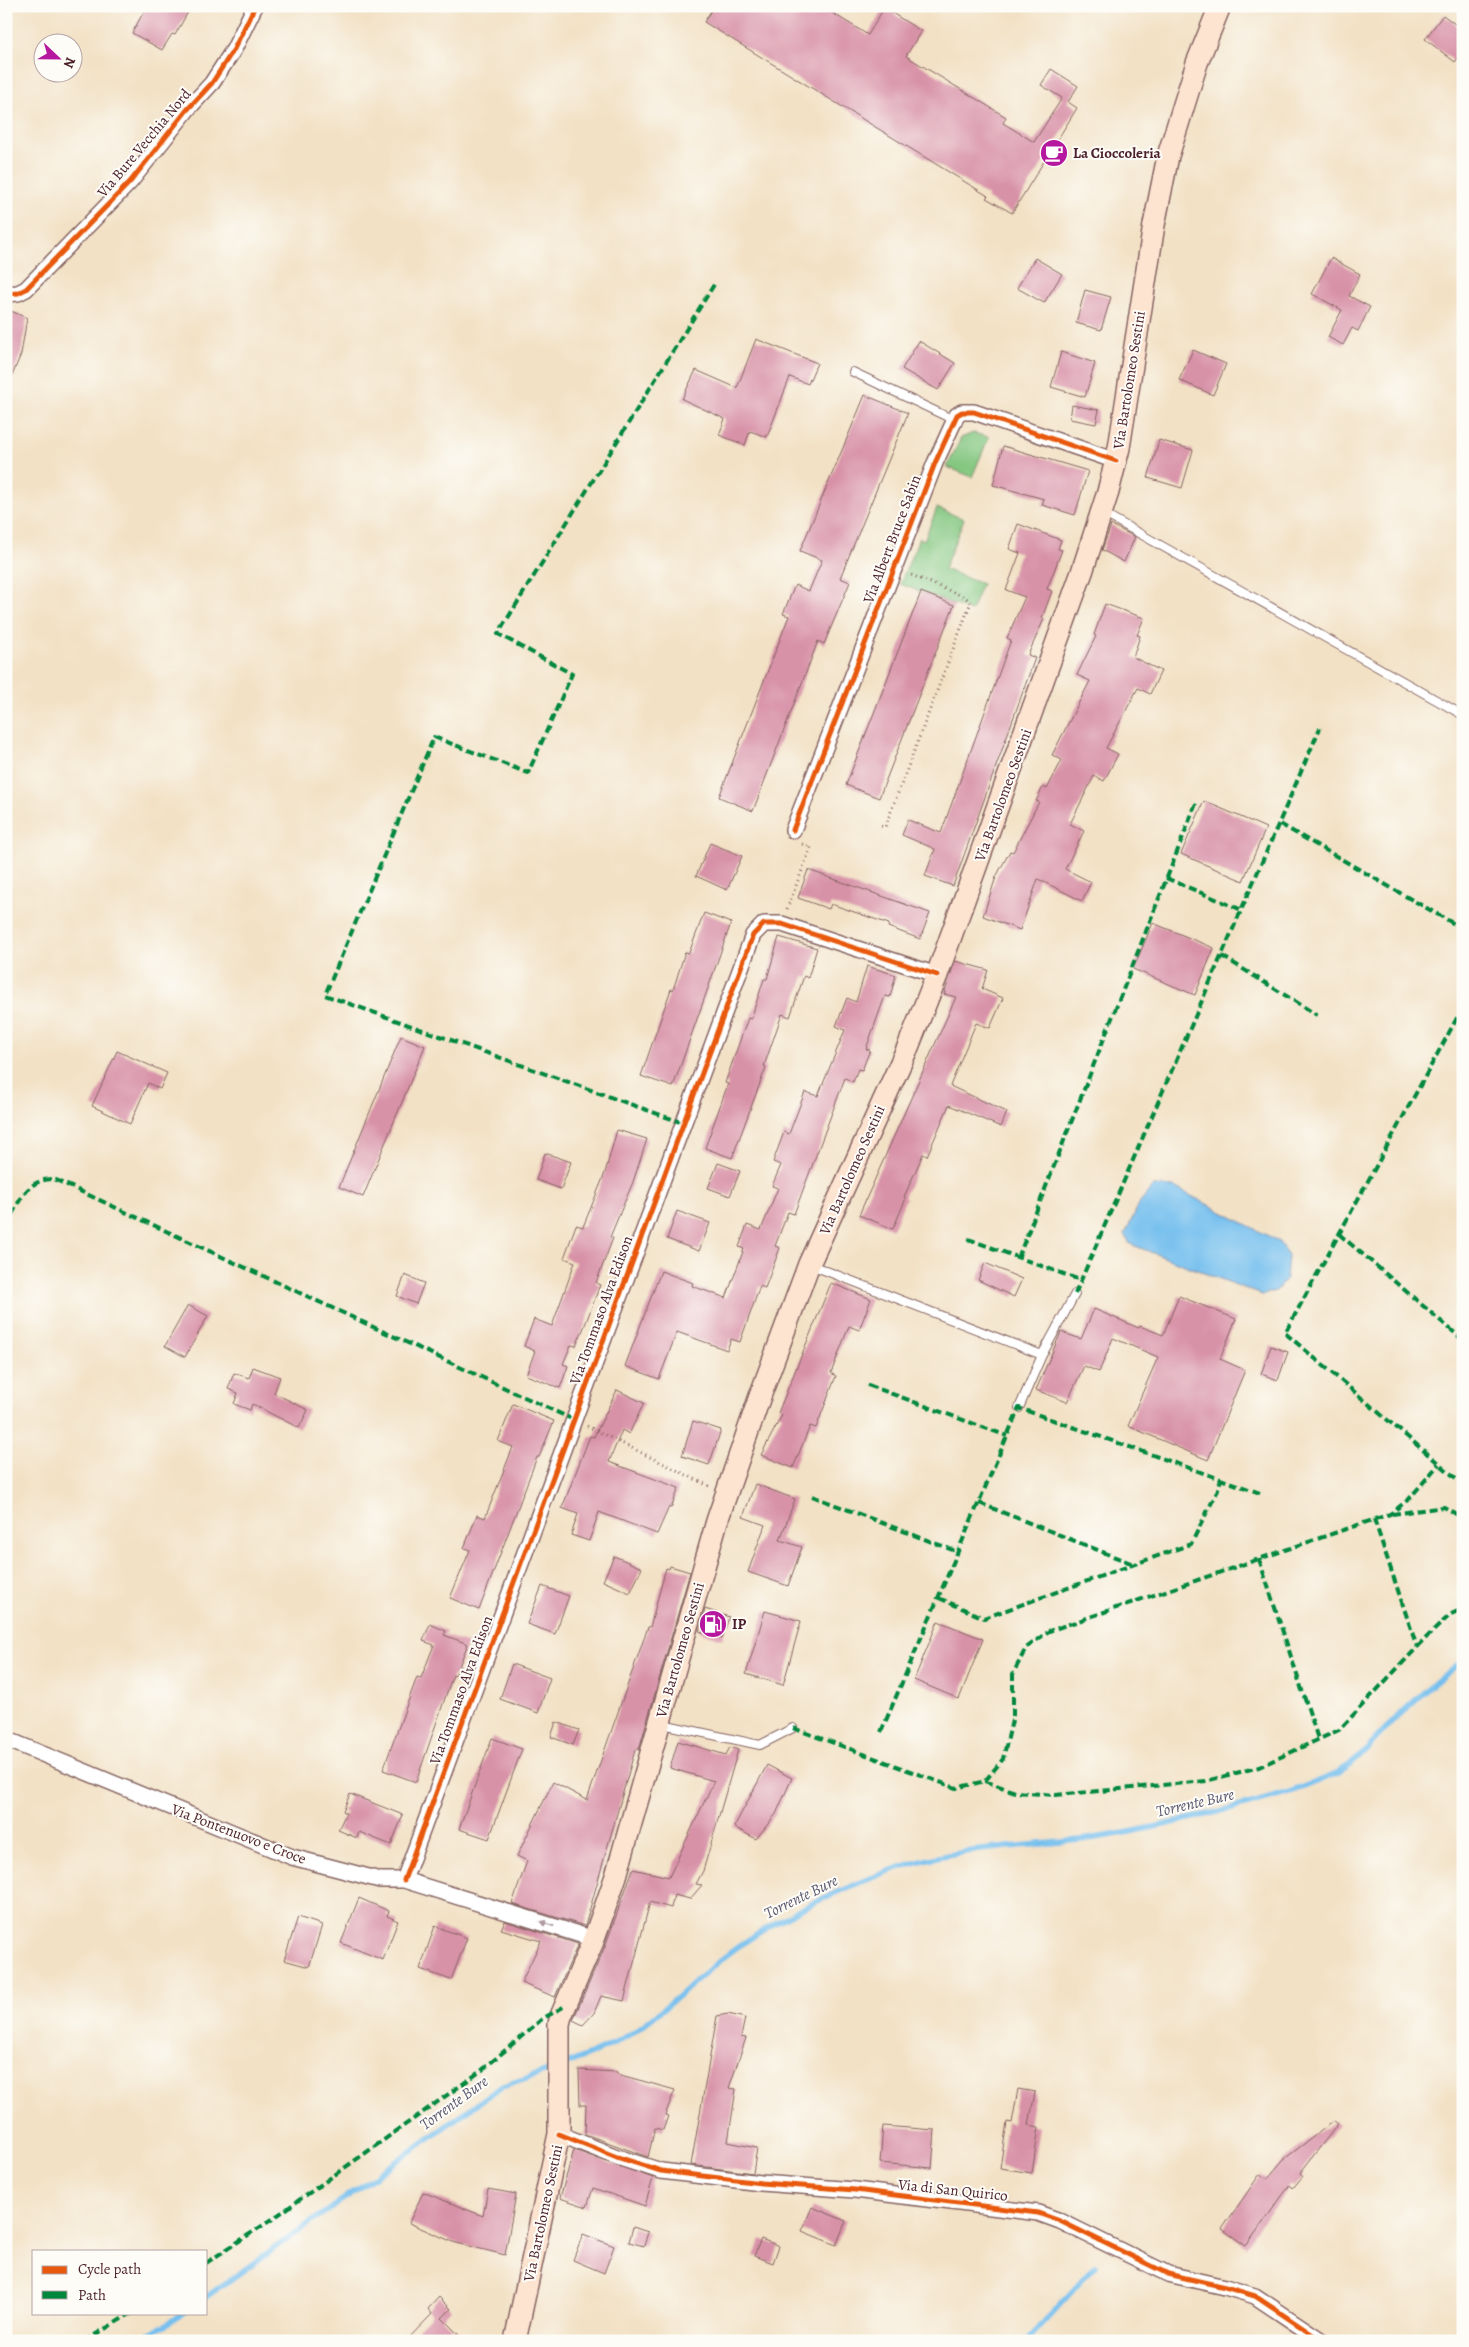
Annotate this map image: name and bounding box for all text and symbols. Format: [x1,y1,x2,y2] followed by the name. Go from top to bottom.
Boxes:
[32,32,82,82] north arrow
[59,54,80,71] text: N
[92,84,196,202] street label: Via Bure Vecchia Nord
[1039,138,1069,168] cafe icon: La Cioccoleria
[1073,143,1162,163] place label: La Cioccoleria
[1108,309,1150,452] street label: Via Bartolomeo Sestini
[858,472,926,607] street label: Via Albert Bruce Sabin
[969,726,1036,865] street label: Via Bartolomeo Sestini
[814,1102,890,1239] street label: Via Bartolomeo Sestini
[564,1233,637,1388] street label: Via Tommaso Alva Edison
[651,1580,709,1721] street label: Via Bartolomeo Sestini
[698,1609,728,1639] fuel station icon: IP
[424,1613,497,1768] street label: Via Tommaso Alva Edison
[732,1614,746,1634] place label: IP
[1154,1783,1236,1823] water label: Torrente Bure
[168,1799,310,1869] street label: Via Pontenuovo e Croce
[760,1870,842,1924] water label: Torrente Bure
[540,1920,555,1928] one-way arrow
[415,2071,493,2135] water label: Torrente Bure
[518,2143,567,2284] street label: Via Bartolomeo Sestini
[896,2174,1009,2206] street label: Via di San Quirico
[32,2250,208,2314] legend
[78,2259,141,2279] text: Cycle path
[78,2285,106,2305] text: Path

